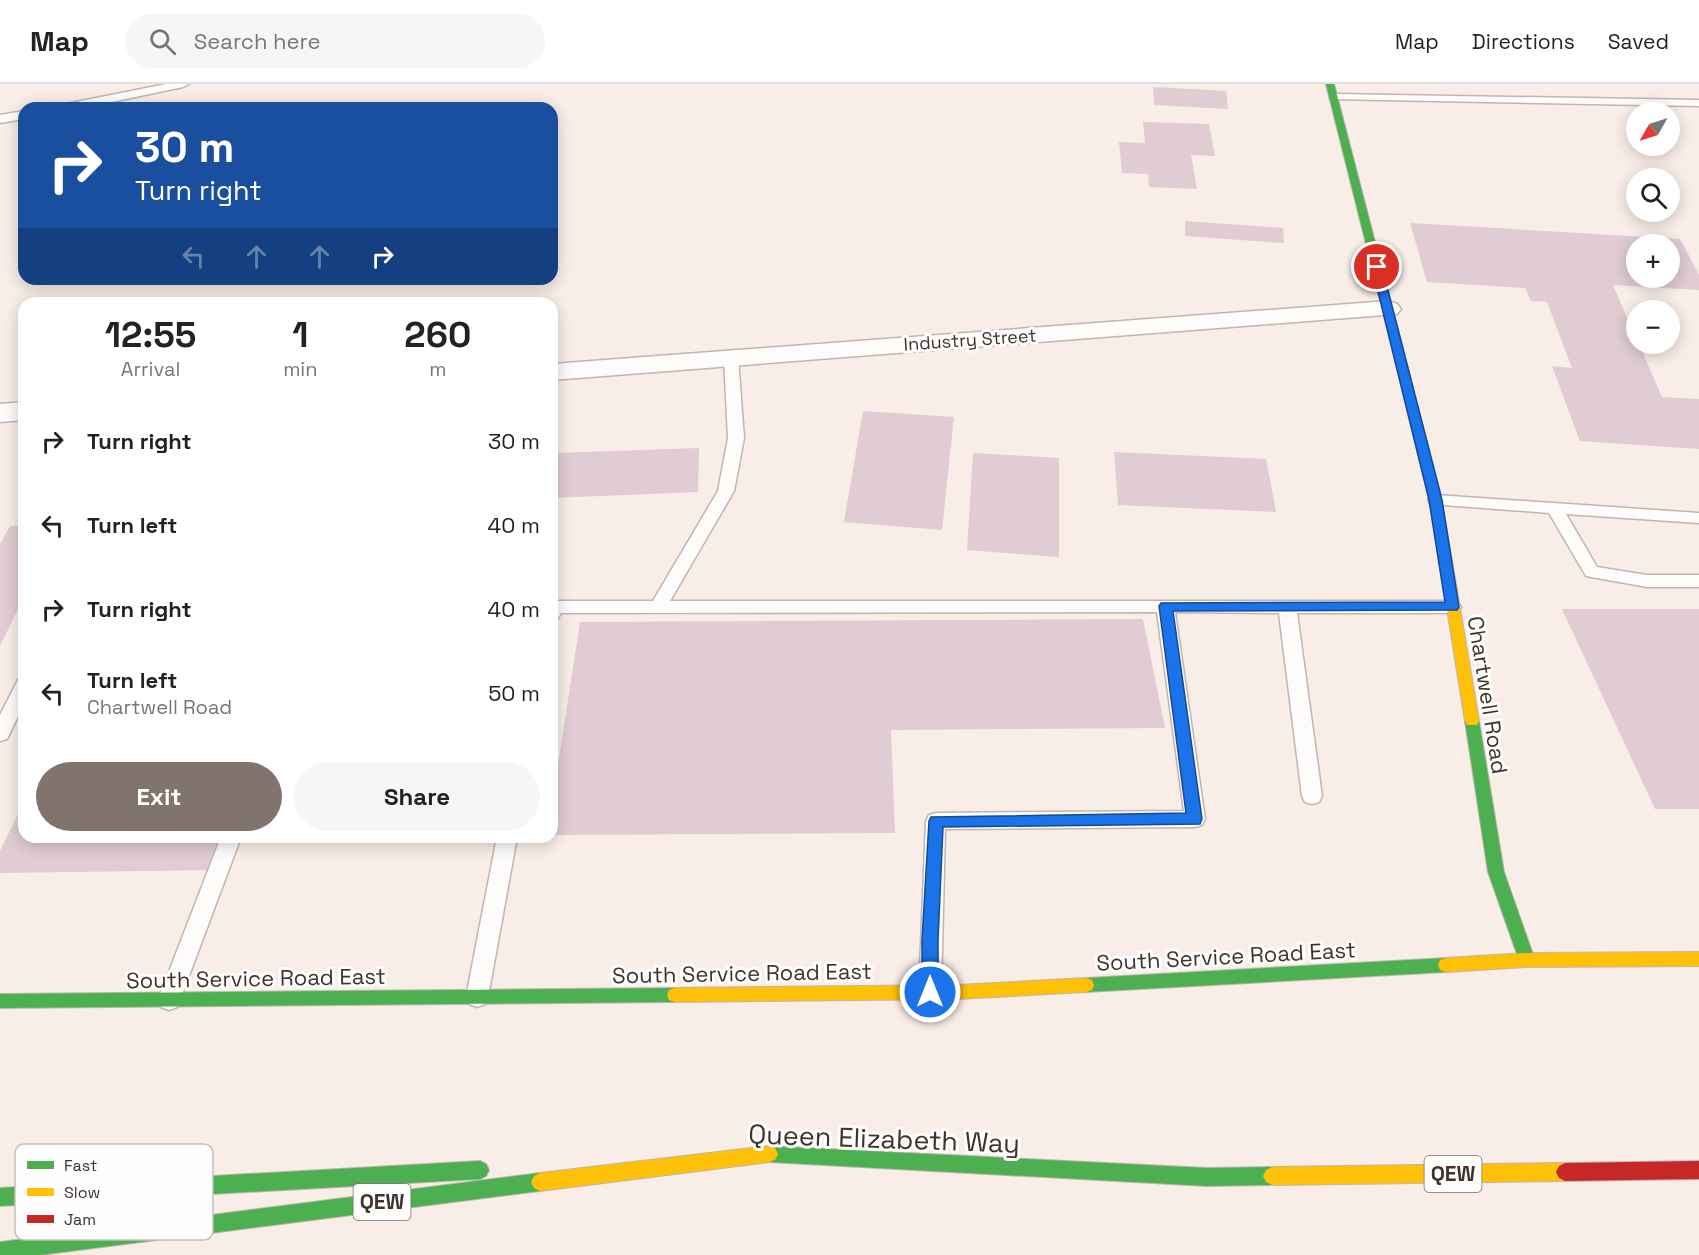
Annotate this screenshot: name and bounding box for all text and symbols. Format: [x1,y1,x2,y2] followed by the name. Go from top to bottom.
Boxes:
[125,14,545,68] search box
[30,23,89,59] text: Map
[146,25,179,58] icon: search
[194,27,321,55] text: Search here
[1395,28,1439,55] text: Map
[1472,28,1575,55] text: Directions
[1608,28,1669,55] text: Saved
[1626,102,1680,156] north arrow
[1626,102,1680,354] map controls
[135,121,234,174] text: 30 m
[36,126,114,204] icon: right
[1626,168,1680,222] button: search
[135,173,262,208] text: Turn right
[1626,234,1680,288] button: +
[177,240,210,273] icon: left
[240,240,273,273] icon: ahead
[303,240,336,273] icon: ahead
[366,240,399,273] icon: right
[1351,241,1402,292] pin
[1360,250,1393,283] icon: arrive
[1626,300,1680,354] button: −
[105,312,196,358] text: 12:55
[292,312,308,358] text: 1
[404,312,471,358] text: 260
[903,323,1037,356] street label: Industry Street
[121,356,180,382] text: Arrival
[283,356,318,382] text: min
[429,356,446,382] text: m
[36,425,69,458] icon: right
[87,427,192,455] text: Turn right
[488,427,540,455] text: 30 m
[36,509,69,542] icon: left
[87,511,177,539] text: Turn left
[488,511,540,539] text: 40 m
[36,593,69,626] icon: right
[87,595,192,623] text: Turn right
[488,595,540,623] text: 40 m
[1462,614,1514,776] street label: Chartwell Road
[87,666,177,694] text: Turn left
[36,677,69,710] icon: left
[488,679,540,707] text: 50 m
[87,694,232,720] text: Chartwell Road
[36,762,282,831] button: Exit
[294,762,540,831] button: Share
[1096,935,1356,977] street label: South Service Road East
[612,957,872,989] street label: South Service Road East
[898,960,962,1024] position arrow
[126,962,386,994] street label: South Service Road East
[748,1116,1020,1161] street label: Queen Elizabeth Way
[15,1144,213,1240] legend
[64,1155,97,1176] text: Fast
[1424,1156,1482,1192] road number: QEW
[64,1182,100,1203] text: Slow
[354,1184,410,1220] road number: QEW
[64,1209,96,1230] text: Jam

